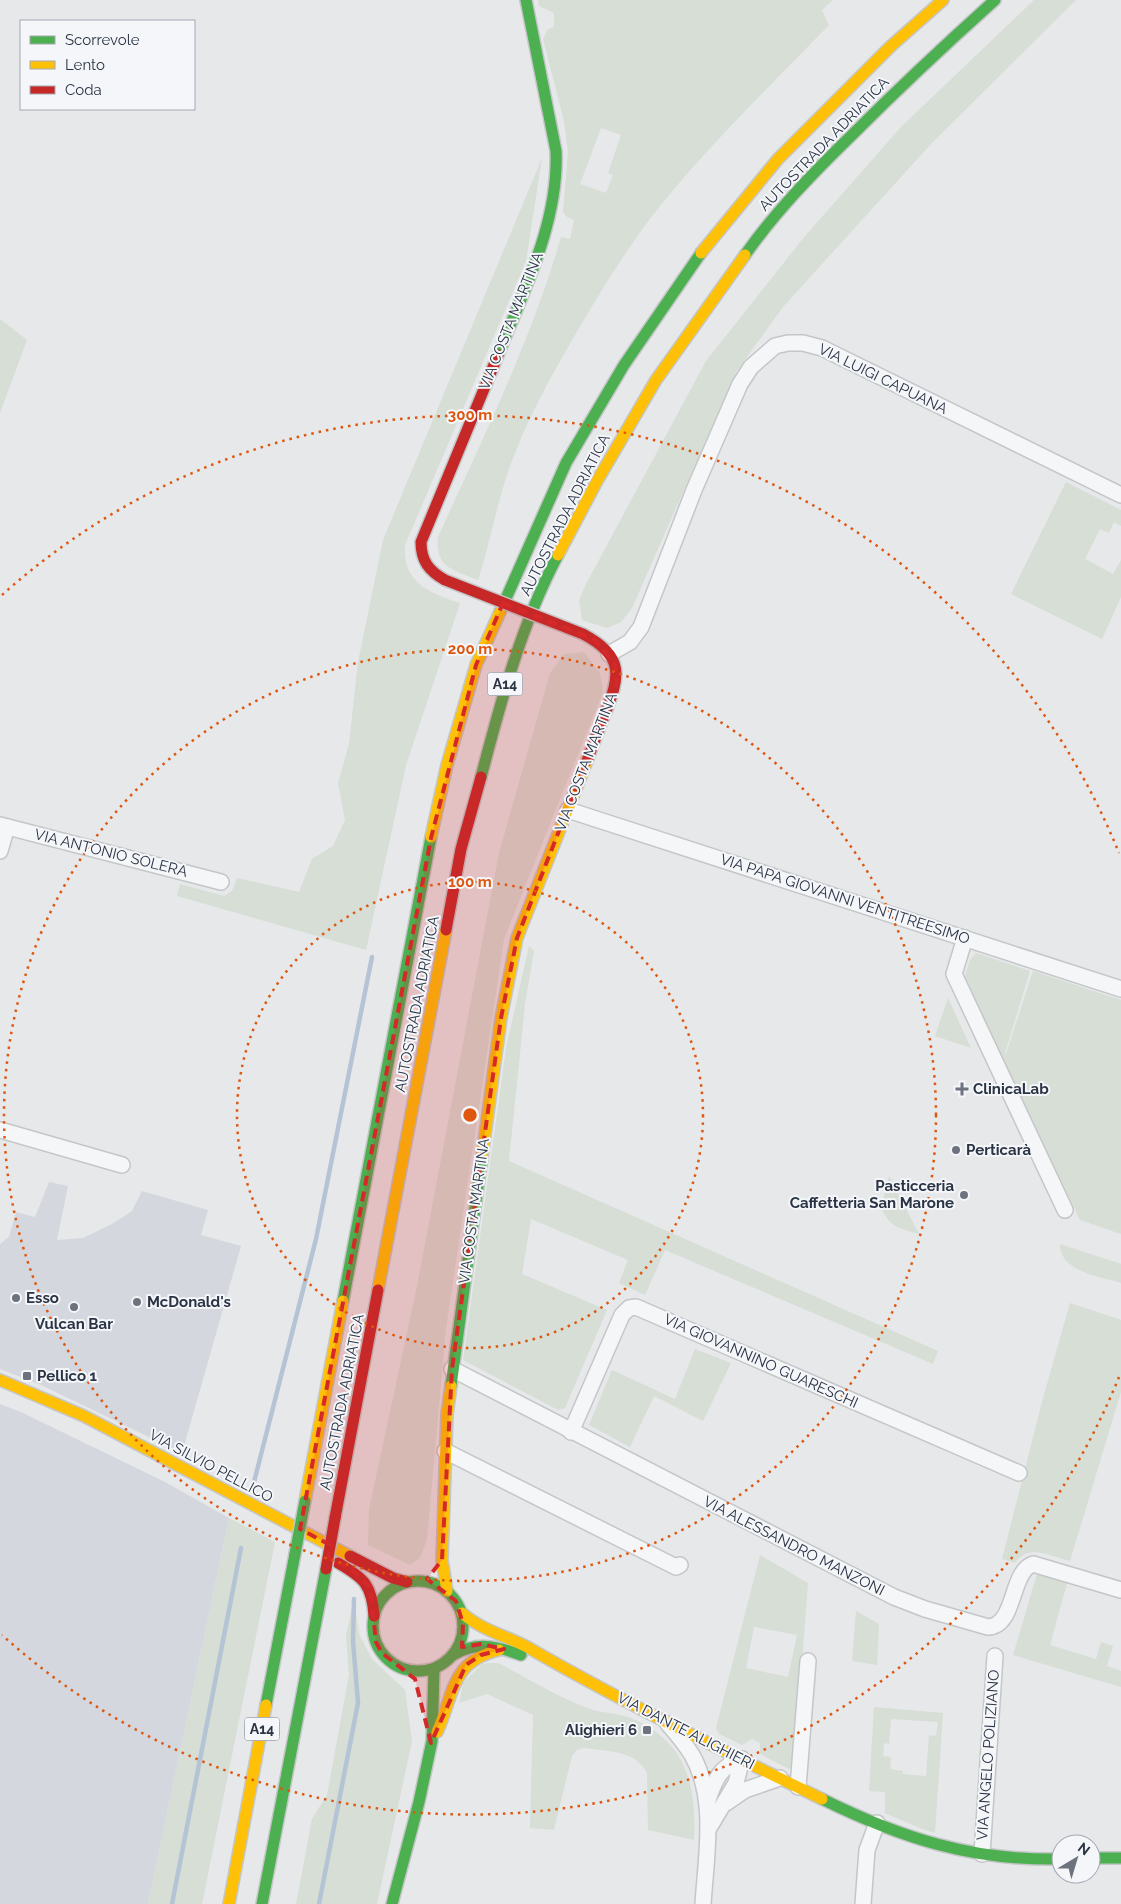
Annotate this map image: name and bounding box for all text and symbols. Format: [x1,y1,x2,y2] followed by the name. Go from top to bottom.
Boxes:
[20,20,195,110] legend
[65,31,140,49] text: Scorrevole
[65,56,105,74] text: Lento
[755,73,893,215] street label: AUTOSTRADA ADRIATICA
[65,81,102,99] text: Coda
[475,249,547,393] street label: VIA COSTA MARTINA
[816,340,950,418] street label: VIA LUIGI CAPUANA
[448,406,492,424] text: 300 m
[516,431,614,599] street label: AUTOSTRADA ADRIATICA
[448,640,492,658] text: 200 m
[488,672,522,696] road number: A14
[551,690,621,834] street label: VIA COSTA MARTINA
[33,825,189,881] street label: VIA ANTONIO SOLERA
[718,850,972,948] street label: VIA PAPA GIOVANNI VENTITREESIMO
[448,873,492,891] text: 100 m
[391,914,443,1094] street label: AUTOSTRADA ADRIATICA
[973,1080,1049,1098] place label: ClinicaLab
[955,1082,969,1096] marker: ClinicaLab
[461,1106,479,1124] centre of rings
[455,1137,493,1285] street label: VIA COSTA MARTINA
[966,1141,1031,1159] place label: Perticarà
[950,1144,962,1156] marker: Perticarà
[790,1177,954,1212] place label: Pasticceria Caffetteria San Marone
[958,1189,970,1201] marker: Pasticceria Caffetteria San Marone
[26,1289,59,1307] place label: Esso
[10,1292,22,1304] marker: Esso
[147,1293,231,1311] place label: McDonald's
[131,1296,143,1308] marker: McDonald's
[68,1301,80,1313] marker: Vulcan Bar
[661,1310,861,1412] street label: VIA GIOVANNINO GUARESCHI
[316,1312,368,1492] street label: AUTOSTRADA ADRIATICA
[35,1315,113,1333] place label: Vulcan Bar
[37,1367,98,1385] place label: Pellico 1
[21,1370,33,1382] marker: Pellico 1
[146,1426,276,1506] street label: VIA SILVIO PELLICO
[700,1492,888,1600] street label: VIA ALESSANDRO MANZONI
[973,1669,1003,1841] street label: VIA ANGELO POLIZIANO
[614,1688,758,1774] street label: VIA DANTE ALIGHIERI
[244,1718,280,1740] road number: A14
[565,1721,637,1739] place label: Alighieri 6
[641,1724,653,1736] marker: Alighieri 6
[1051,1834,1101,1884] north arrow
[1075,1839,1093,1858] text: N

